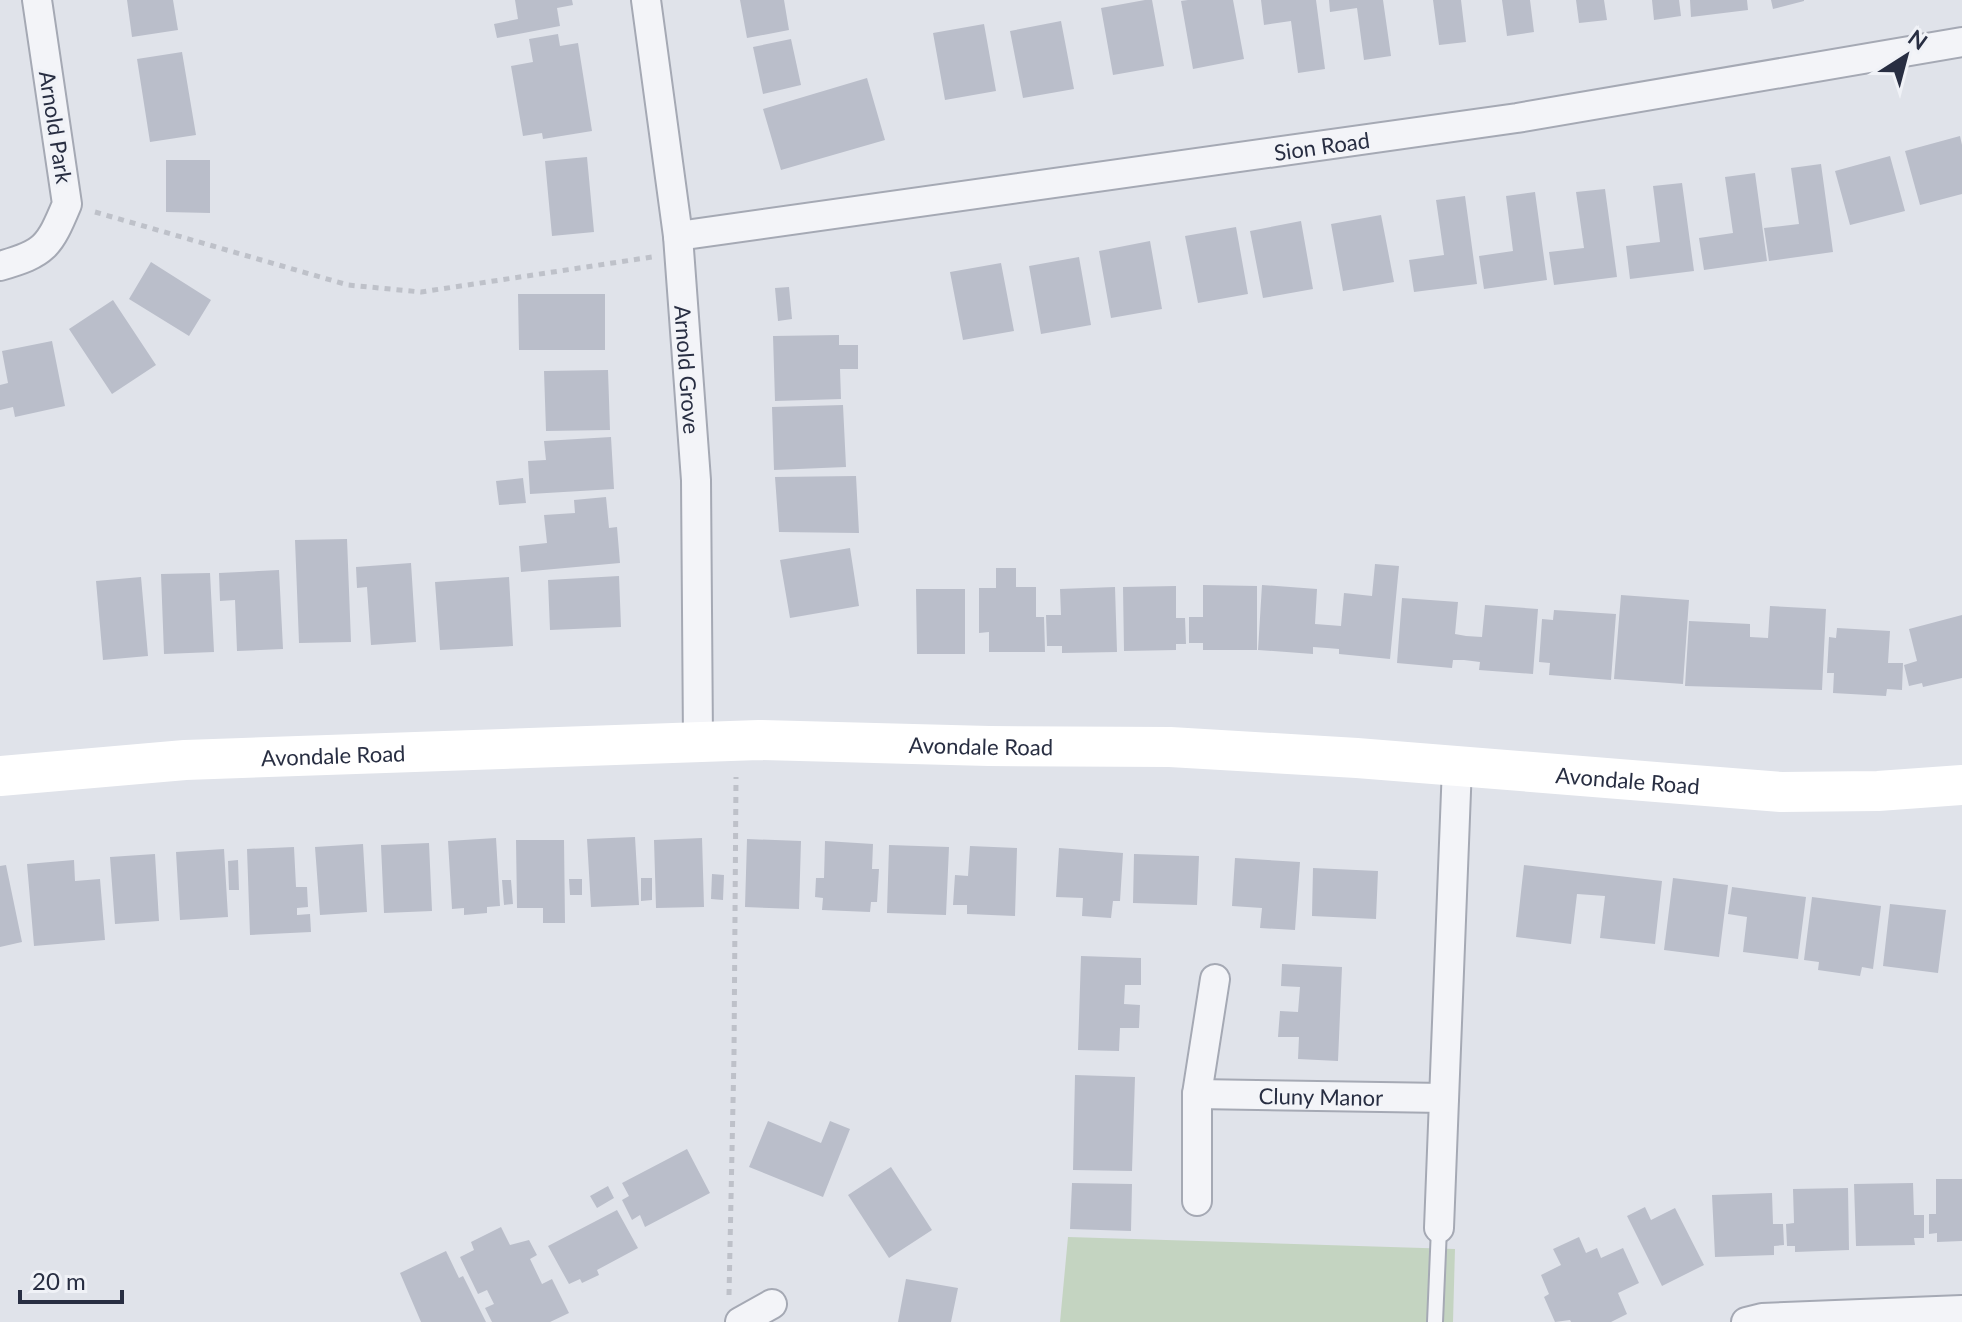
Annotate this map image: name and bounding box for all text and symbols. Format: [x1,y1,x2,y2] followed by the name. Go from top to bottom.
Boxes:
[1866,16,1946,96] north arrow
[1903,24,1933,55] text: N
[34,69,78,186] street label: Arnold Park
[1272,125,1371,166] street label: Sion Road
[670,304,706,435] street label: Arnold Grove
[908,730,1053,760] street label: Avondale Road
[261,739,406,771] street label: Avondale Road
[1555,760,1701,799] street label: Avondale Road
[1259,1082,1383,1111] street label: Cluny Manor
[20,1254,122,1304] scale bar
[32,1266,86,1295] text: 20 m

